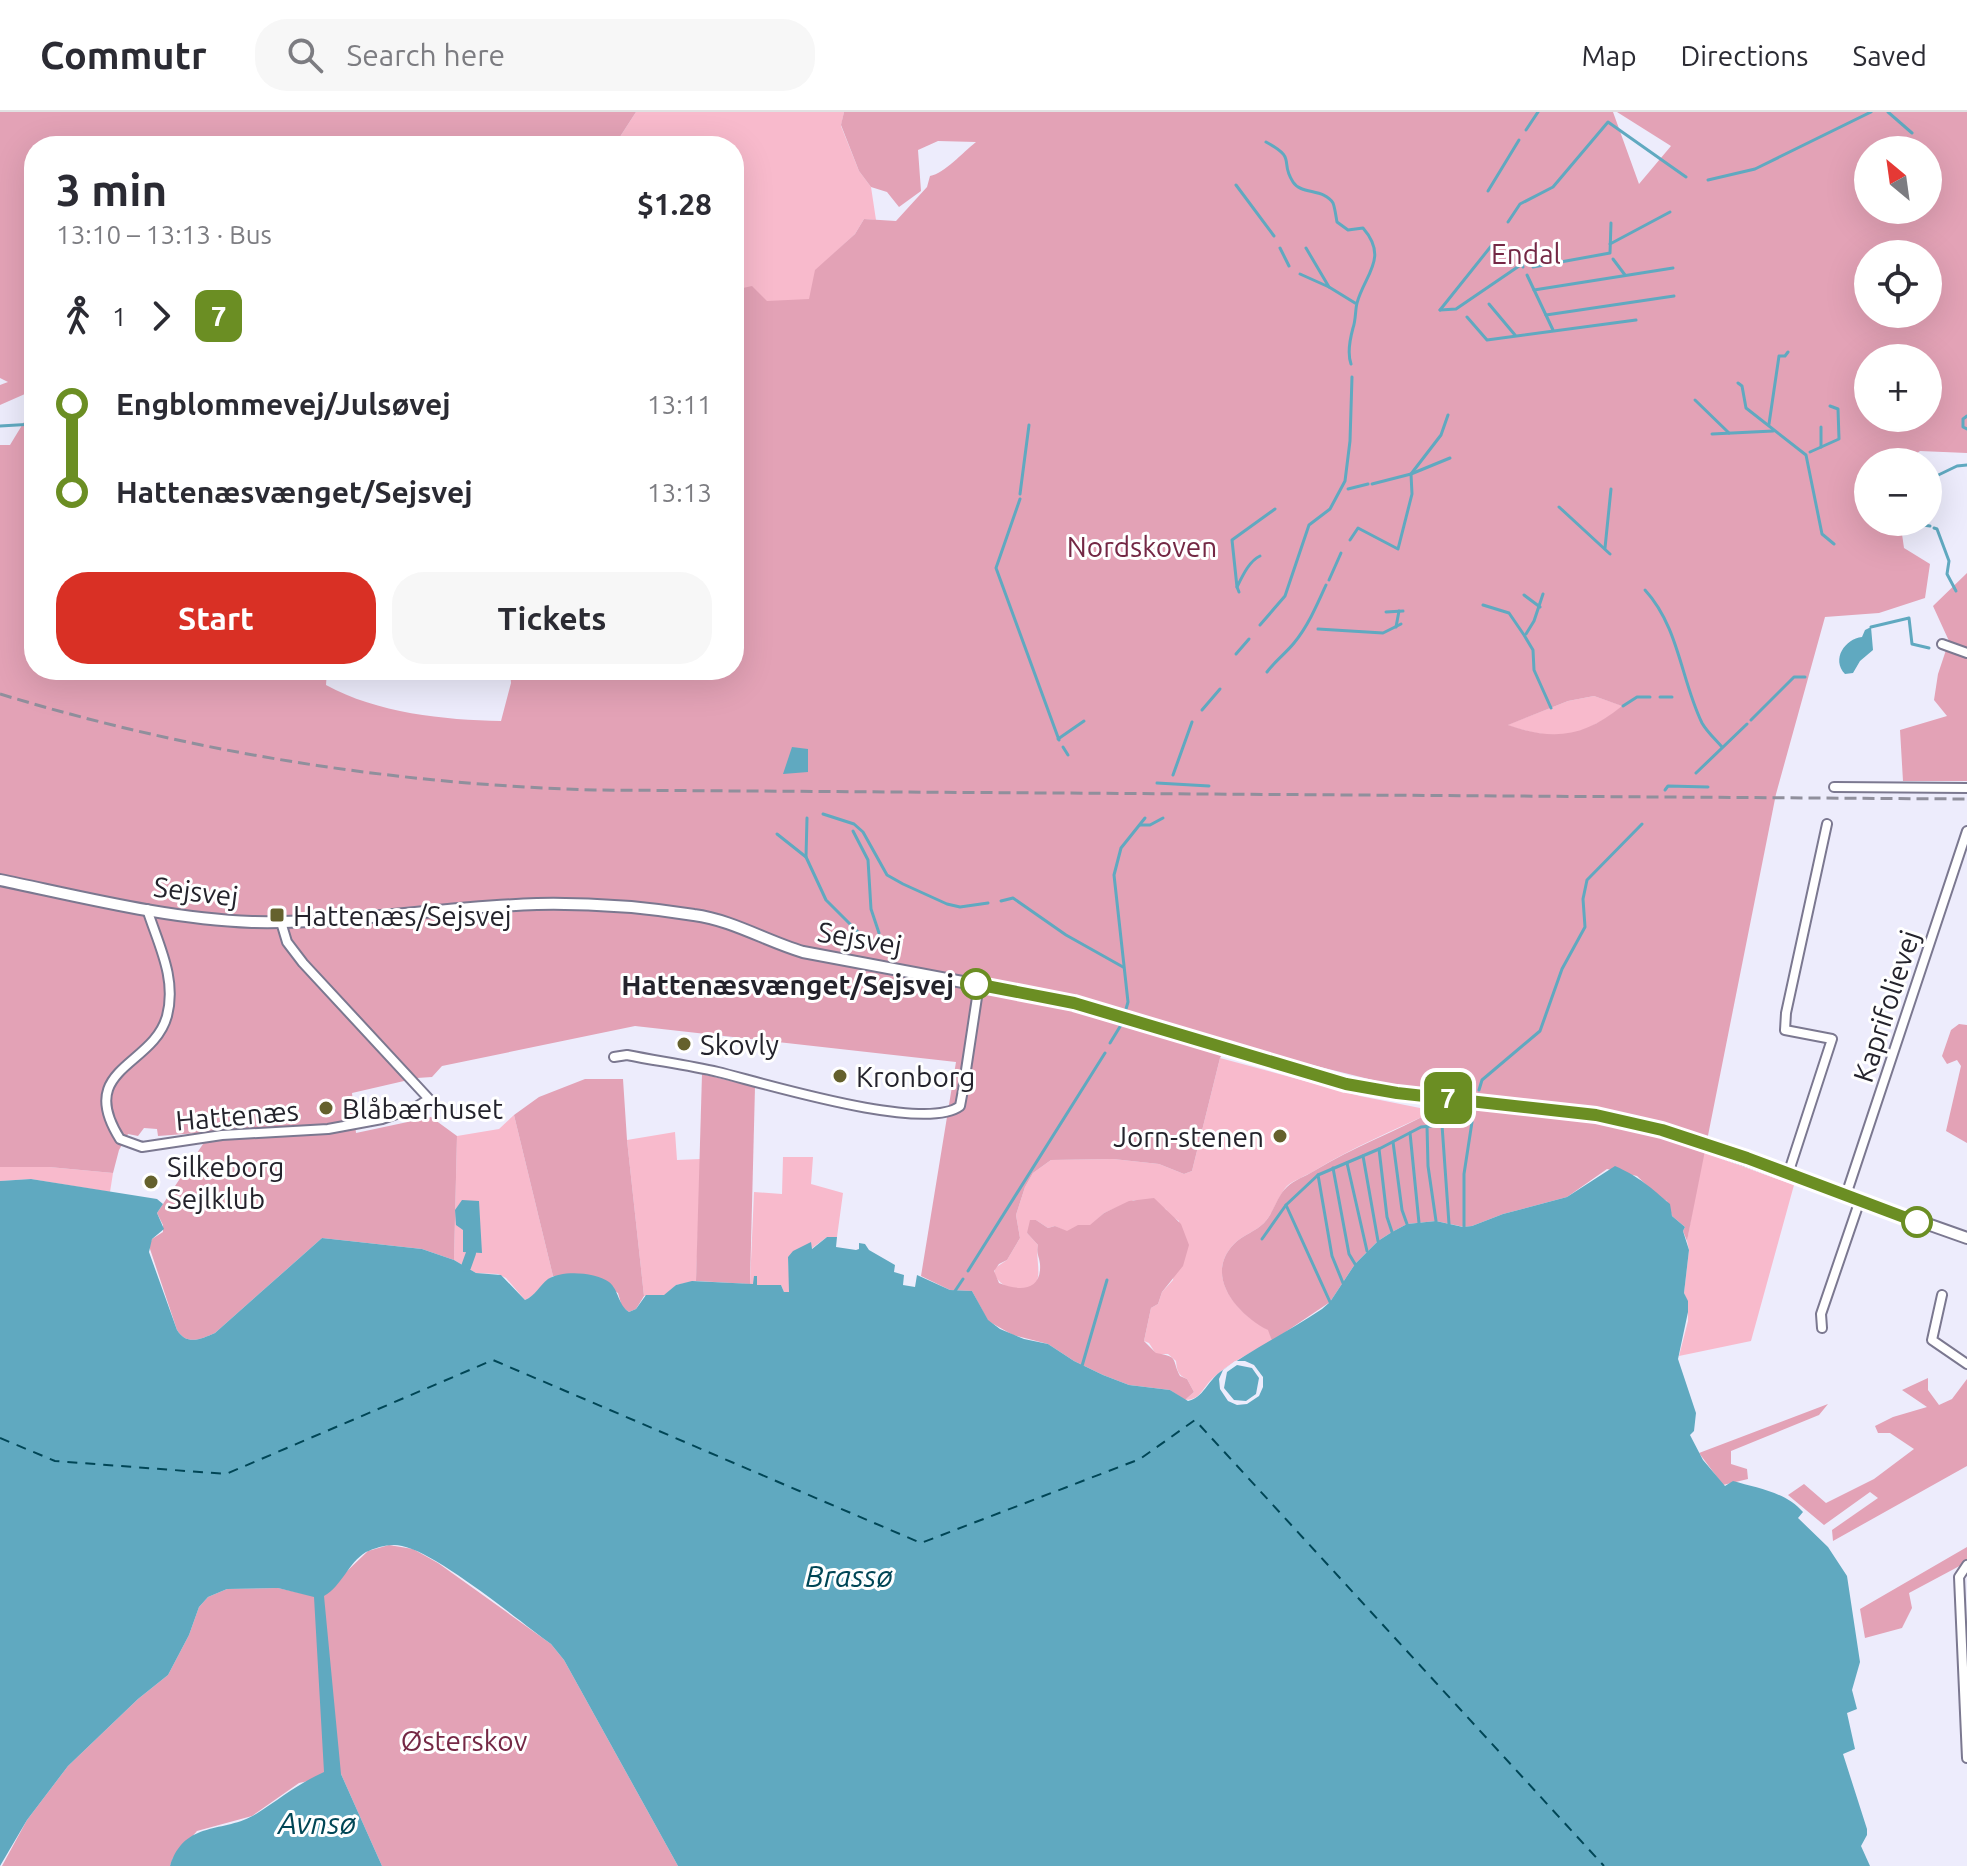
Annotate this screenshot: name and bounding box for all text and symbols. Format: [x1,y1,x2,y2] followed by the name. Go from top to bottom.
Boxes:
[255,19,815,91] search box
[283,33,327,77] icon: search
[40,34,207,76] text: Commutr
[347,38,505,72] text: Search here
[1581,40,1637,71] text: Map
[1681,40,1808,71] text: Directions
[1852,40,1927,71] text: Saved
[1854,136,1942,224] north arrow
[1854,136,1942,536] map controls
[56,165,167,214] text: 3 min
[637,187,712,221] text: $1.28
[56,220,272,249] text: 13:10 – 13:13 · Bus
[1491,238,1561,269] park label: Endal
[1854,240,1942,328] button: locate
[56,294,100,338] icon: walk
[139,294,183,338] icon: forward
[211,300,226,331] text: 7
[112,302,127,331] text: 1
[1854,344,1942,432] button: +
[116,387,451,421] text: Engblommevej/Julsøvej
[647,390,712,419] text: 13:11
[1854,448,1942,536] button: −
[116,475,473,509] text: Hattenæsvænget/Sejsvej
[647,478,712,507] text: 13:13
[1067,531,1217,562] park label: Nordskoven
[56,572,376,664] button: Start
[392,572,712,664] button: Tickets
[152,870,240,912] street label: Sejsvej
[293,900,512,931] place label: Hattenæs/Sejsvej
[268,906,286,924] marker: Hattenæs/Sejsvej
[815,915,905,961] street label: Sejsvej
[1847,926,1925,1086] street label: Kaprifolievej
[621,969,954,1000] place label: Hattenæsvænget/Sejsvej
[961,969,991,999] marker: Hattenæsvænget/Sejsvej
[700,1029,779,1060] place label: Skovly
[675,1035,693,1053] marker: Skovly
[856,1061,975,1092] place label: Kronborg
[831,1067,849,1085] marker: Kronborg
[1422,1072,1474,1124] line badge: 7
[1440,1082,1456,1113] text: 7
[342,1093,503,1124] place label: Blåbærhuset
[174,1094,300,1136] street label: Hattenæs
[317,1099,335,1117] marker: Blåbærhuset
[1113,1121,1264,1152] place label: Jorn-stenen
[1271,1127,1289,1145] marker: Jorn-stenen
[167,1151,284,1214] place label: Silkeborg Sejlklub
[142,1173,160,1191] marker: Silkeborg Sejlklub
[1902,1207,1932,1237] unlabelled marker
[805,1559,893,1593] water label: Brassø
[401,1725,528,1756] park label: Østerskov
[276,1806,357,1840] water label: Avnsø

